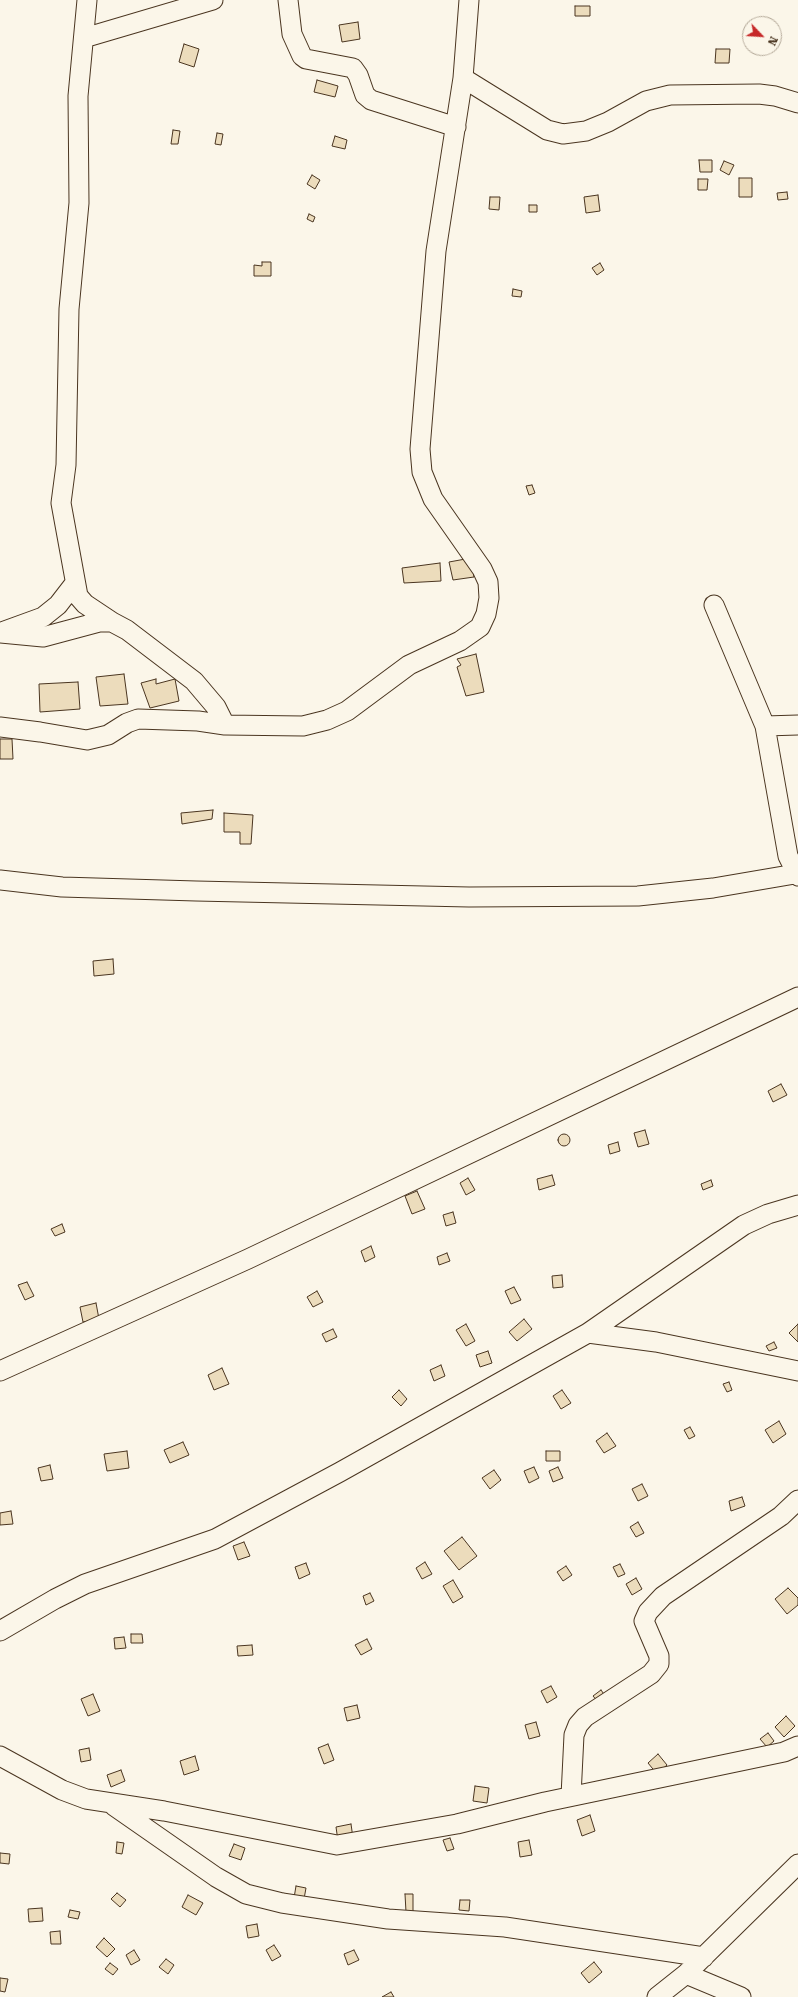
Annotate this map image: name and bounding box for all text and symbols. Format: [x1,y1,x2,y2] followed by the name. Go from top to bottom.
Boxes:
[742,16,782,56] north arrow
[765,34,780,47] text: N

